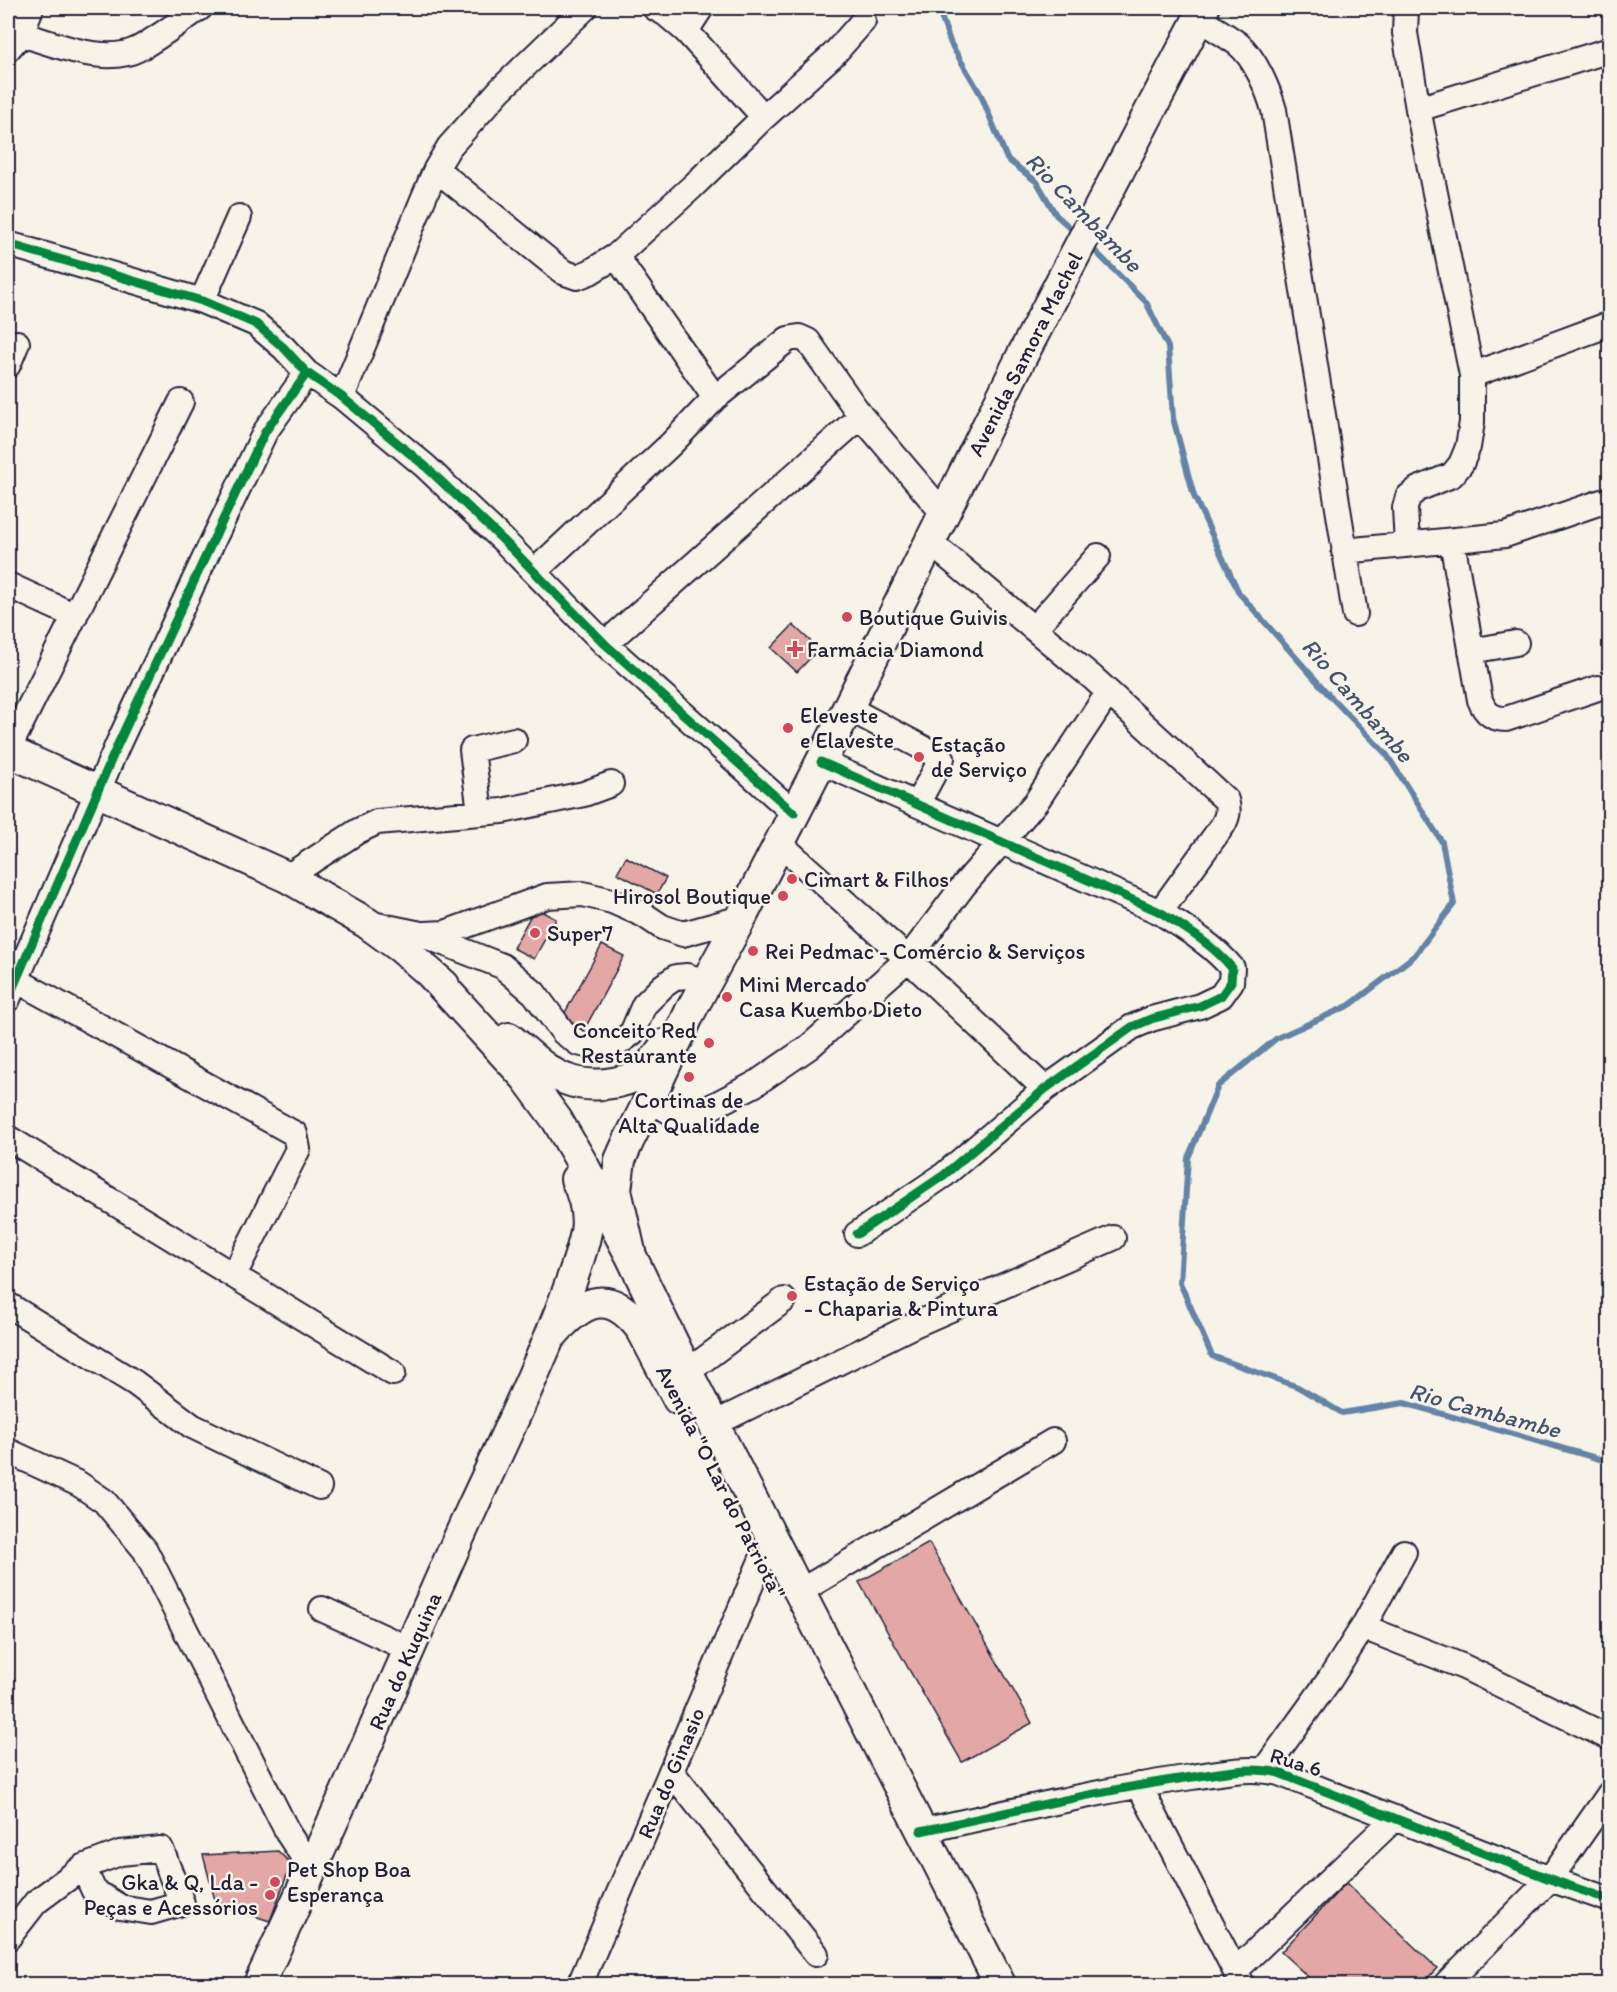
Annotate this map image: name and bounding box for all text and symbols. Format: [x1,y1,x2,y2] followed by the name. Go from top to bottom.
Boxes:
[1020,146,1150,279] water label: Rio Cambambe
[962,247,1088,461] street label: Avenida Samora Machel
[859,604,1008,631] place label: Boutique Guivis
[840,610,854,624] marker: Boutique Guivis
[1296,632,1421,769] water label: Rio Cambambe
[807,636,984,663] place label: Farmácia Diamond
[788,642,802,656] marker: Farmácia Diamond
[800,702,894,754] place label: Eleveste e Elaveste
[781,721,795,735] marker: Eleveste e Elaveste
[931,731,1027,783] place label: Estação de Serviço
[912,750,926,764] marker: Estação de Serviço
[804,866,949,893] place label: Cimart & Filhos
[785,872,799,886] marker: Cimart & Filhos
[613,883,771,910] place label: Hirosol Boutique
[776,889,790,903] marker: Hirosol Boutique
[547,920,613,947] place label: Super7
[528,926,542,940] marker: Super7
[765,938,1085,965] place label: Rei Pedmac - Comércio & Serviços
[746,944,760,958] marker: Rei Pedmac - Comércio & Serviços
[739,971,922,1023] place label: Mini Mercado Casa Kuembo Dieto
[720,990,734,1004] marker: Mini Mercado Casa Kuembo Dieto
[573,1017,697,1069] place label: Conceito Red Restaurante
[702,1036,716,1050] marker: Conceito Red Restaurante
[682,1070,696,1084] marker: Cortinas de Alta Qualidade
[618,1087,760,1139] place label: Cortinas de Alta Qualidade
[804,1270,999,1322] place label: Estação de Serviço - Chaparia & Pintura
[785,1289,799,1303] marker: Estação de Serviço - Chaparia & Pintura
[650,1361,792,1603] street label: Avenida "O Lar do Patriota"
[1406,1376,1565,1445] water label: Rio Cambambe
[363,1587,448,1734] street label: Rua do Kuquina
[631,1703,711,1843] street label: Rua do Ginasio
[1267,1741,1325,1783] street label: Rua 6
[287,1856,412,1908] place label: Pet Shop Boa Esperança
[84,1869,258,1921] place label: Gka & Q, Lda - Peças e Acessórios
[268,1875,282,1889] marker: Pet Shop Boa Esperança
[263,1888,277,1902] marker: Gka & Q, Lda - Peças e Acessórios

